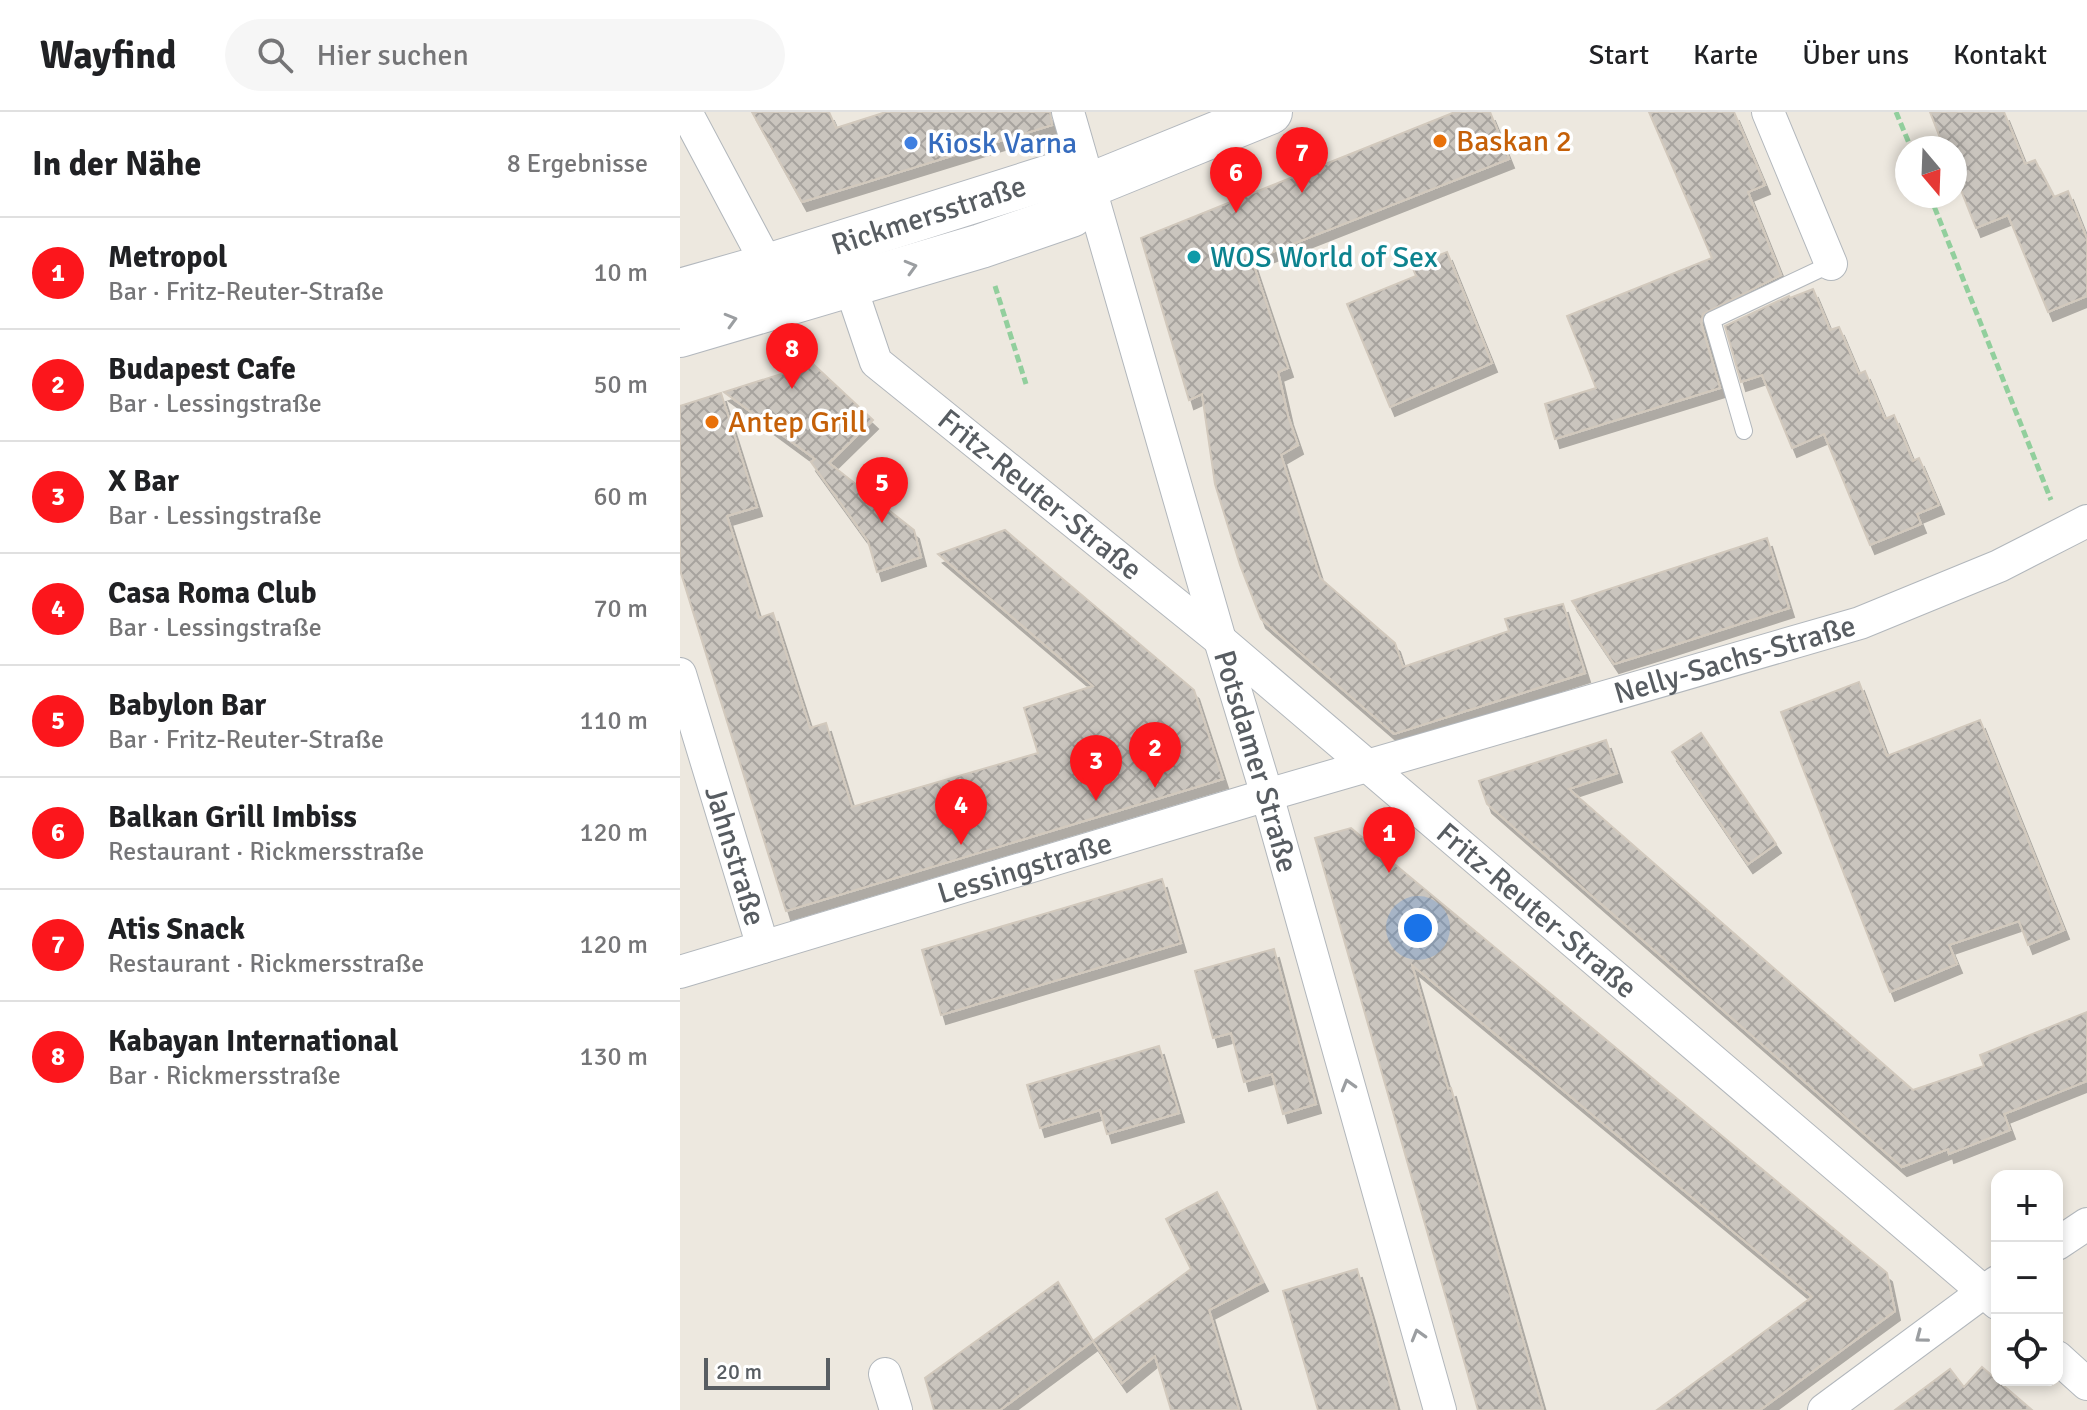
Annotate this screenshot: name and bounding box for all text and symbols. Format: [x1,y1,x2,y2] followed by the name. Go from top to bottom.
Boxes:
[225,19,785,91] search box
[40,32,177,79] text: Wayfind
[253,33,297,77] icon: search
[317,37,469,74] text: Hier suchen
[1589,38,1649,72] text: Start
[1693,38,1758,72] text: Karte
[1802,38,1909,72] text: Über uns
[1953,38,2047,72] text: Kontakt
[1456,123,1572,160] place label: Baskan 2
[927,125,1077,162] place label: Kiosk Varna
[1276,127,1328,193] pin: 7
[1431,132,1449,150] marker: Baskan 2
[902,134,920,152] marker: Kiosk Varna
[1895,136,1967,208] north arrow
[32,143,201,185] text: In der Nähe
[1210,147,1262,213] pin: 6
[507,148,648,180] text: 8 Ergebnisse
[827,168,1031,264] street label: Rickmersstraße
[108,239,227,276] text: Metropol
[1210,239,1438,276] place label: WOS World of Sex
[1185,248,1203,266] marker: WOS World of Sex
[51,257,65,289] text: 1
[593,257,648,289] text: 10 m
[903,260,917,276] one-way arrow
[108,276,384,308] text: Bar · Fritz-Reuter-Straße
[724,313,738,329] one-way arrow
[766,323,818,389] pin: 8
[108,351,296,388] text: Budapest Cafe
[51,369,65,401] text: 2
[593,369,648,401] text: 50 m
[108,388,322,420] text: Bar · Lessingstraße
[930,401,1149,588] street label: Fritz-Reuter-Straße
[728,404,867,441] place label: Antep Grill
[703,413,721,431] marker: Antep Grill
[856,457,908,523] pin: 5
[108,463,179,500] text: X Bar
[51,481,65,513] text: 3
[593,481,648,513] text: 60 m
[108,500,322,532] text: Bar · Lessingstraße
[108,575,317,612] text: Casa Roma Club
[51,593,65,625] text: 4
[593,593,648,625] text: 70 m
[1610,607,1860,712] street label: Nelly-Sachs-Straße
[108,612,322,644] text: Bar · Lessingstraße
[1205,646,1306,877] street label: Potsdamer Straße
[108,687,266,724] text: Babylon Bar
[51,705,65,737] text: 5
[579,705,648,737] text: 110 m
[1129,722,1181,788] pin: 2
[108,724,384,756] text: Bar · Fritz-Reuter-Straße
[1070,735,1122,801] pin: 3
[935,779,987,845] pin: 4
[696,782,773,930] street label: Jahnstraße
[108,799,357,836] text: Balkan Grill Imbiss
[1363,807,1415,873] pin: 1
[1429,815,1644,1007] street label: Fritz-Reuter-Straße
[51,817,65,849] text: 6
[579,817,648,849] text: 120 m
[933,825,1116,912] street label: Lessingstraße
[108,836,424,868] text: Restaurant · Rickmersstraße
[1398,908,1438,948] your location
[108,911,245,948] text: Atis Snack
[51,929,65,961] text: 7
[579,929,648,961] text: 120 m
[108,948,424,980] text: Restaurant · Rickmersstraße
[108,1023,398,1060] text: Kabayan International
[51,1041,65,1073] text: 8
[579,1041,648,1073] text: 130 m
[108,1060,341,1092] text: Bar · Rickmersstraße
[1341,1078,1357,1092] one-way arrow
[1991,1170,2063,1386] map controls
[1991,1170,2063,1242] button: +
[1991,1242,2063,1314] button: −
[1991,1314,2063,1386] button: locate
[1915,1328,1930,1342] one-way arrow
[1411,1329,1428,1342] one-way arrow
[704,1354,830,1390] scale bar
[716,1358,762,1385] text: 20 m

